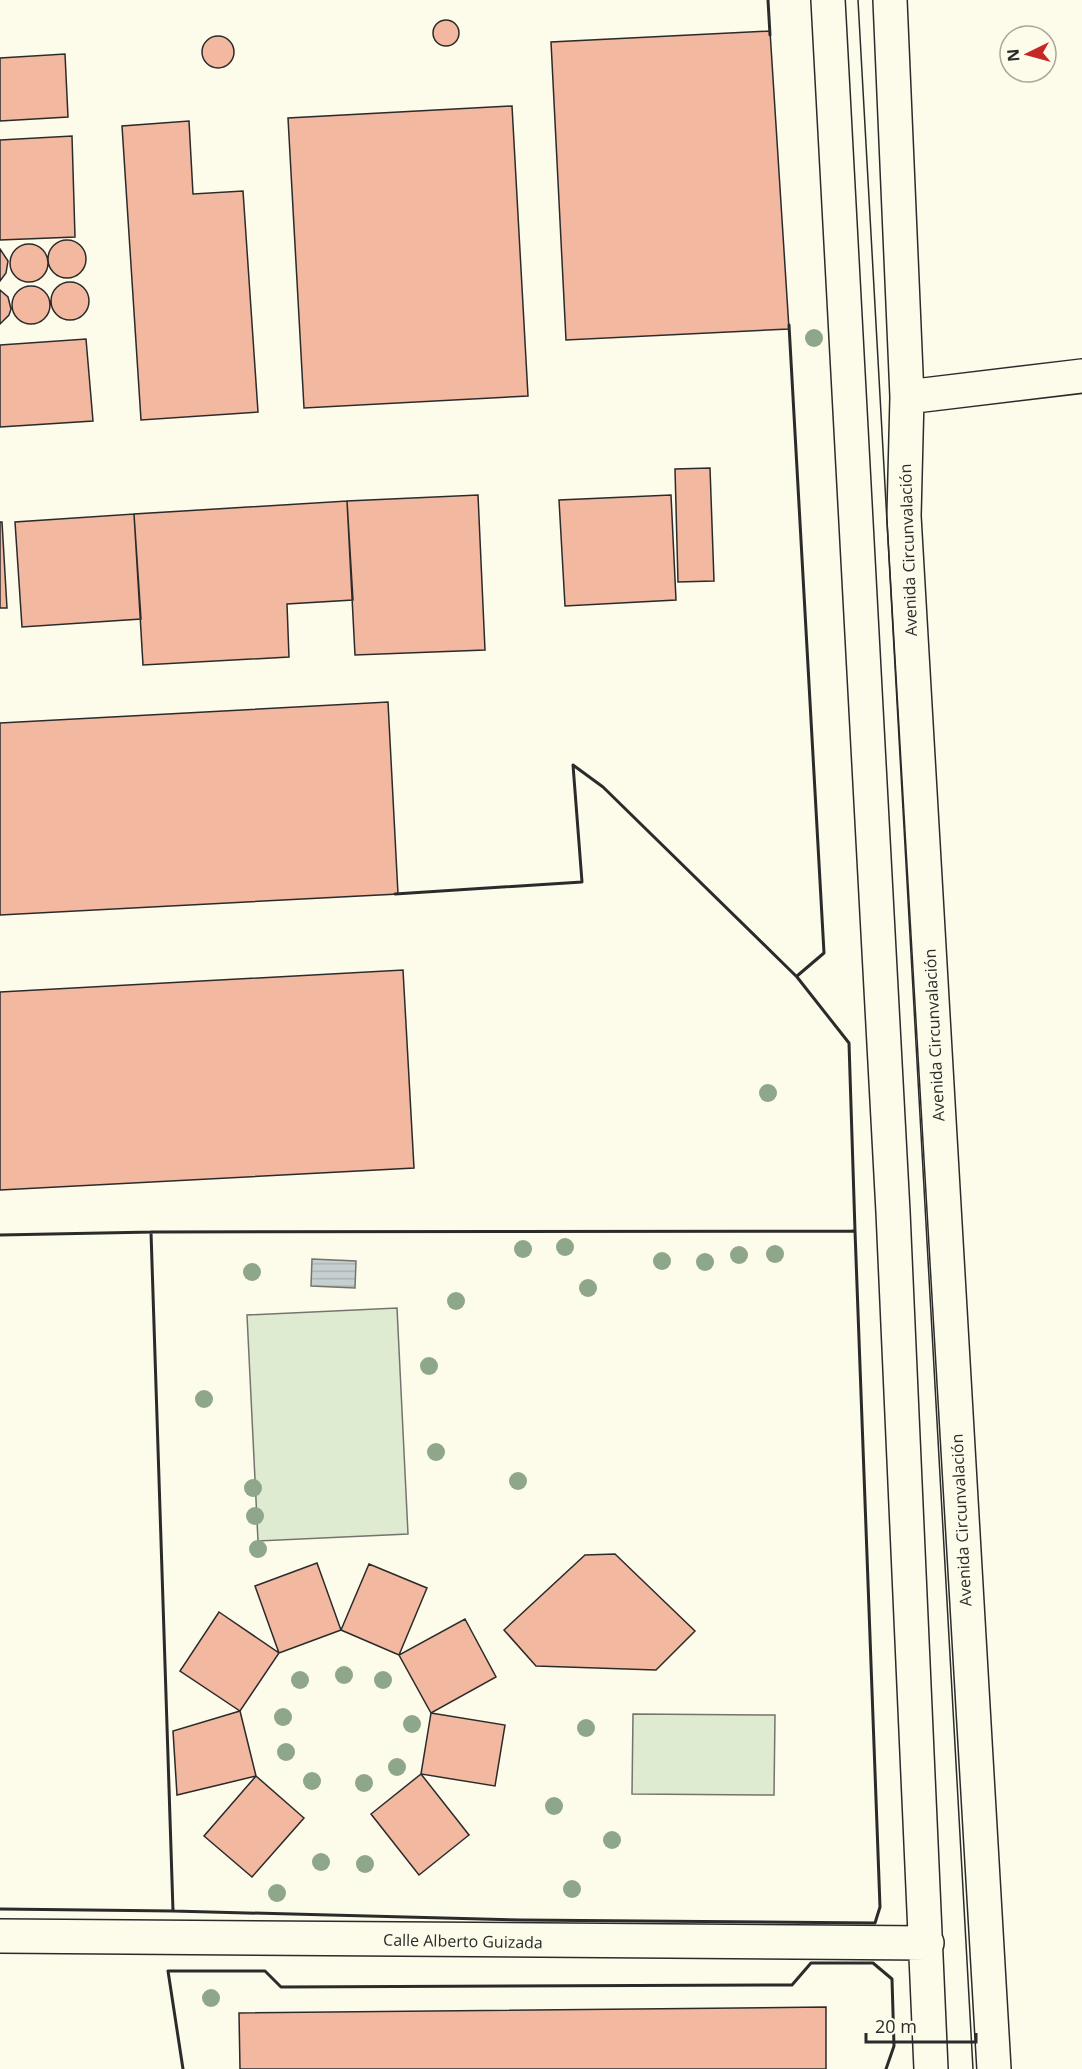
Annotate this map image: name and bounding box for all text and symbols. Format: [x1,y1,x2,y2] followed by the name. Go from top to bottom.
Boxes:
[998,24,1058,84] north arrow
[1002,48,1025,63] text: N
[894,463,922,637] street label: Avenida Circunvalación
[918,948,950,1122] street label: Avenida Circunvalación
[945,1433,977,1607] street label: Avenida Circunvalación
[383,1929,543,1953] street label: Calle Alberto Guizada
[866,2006,976,2044] scale bar
[875,2014,917,2038] text: 20 m

